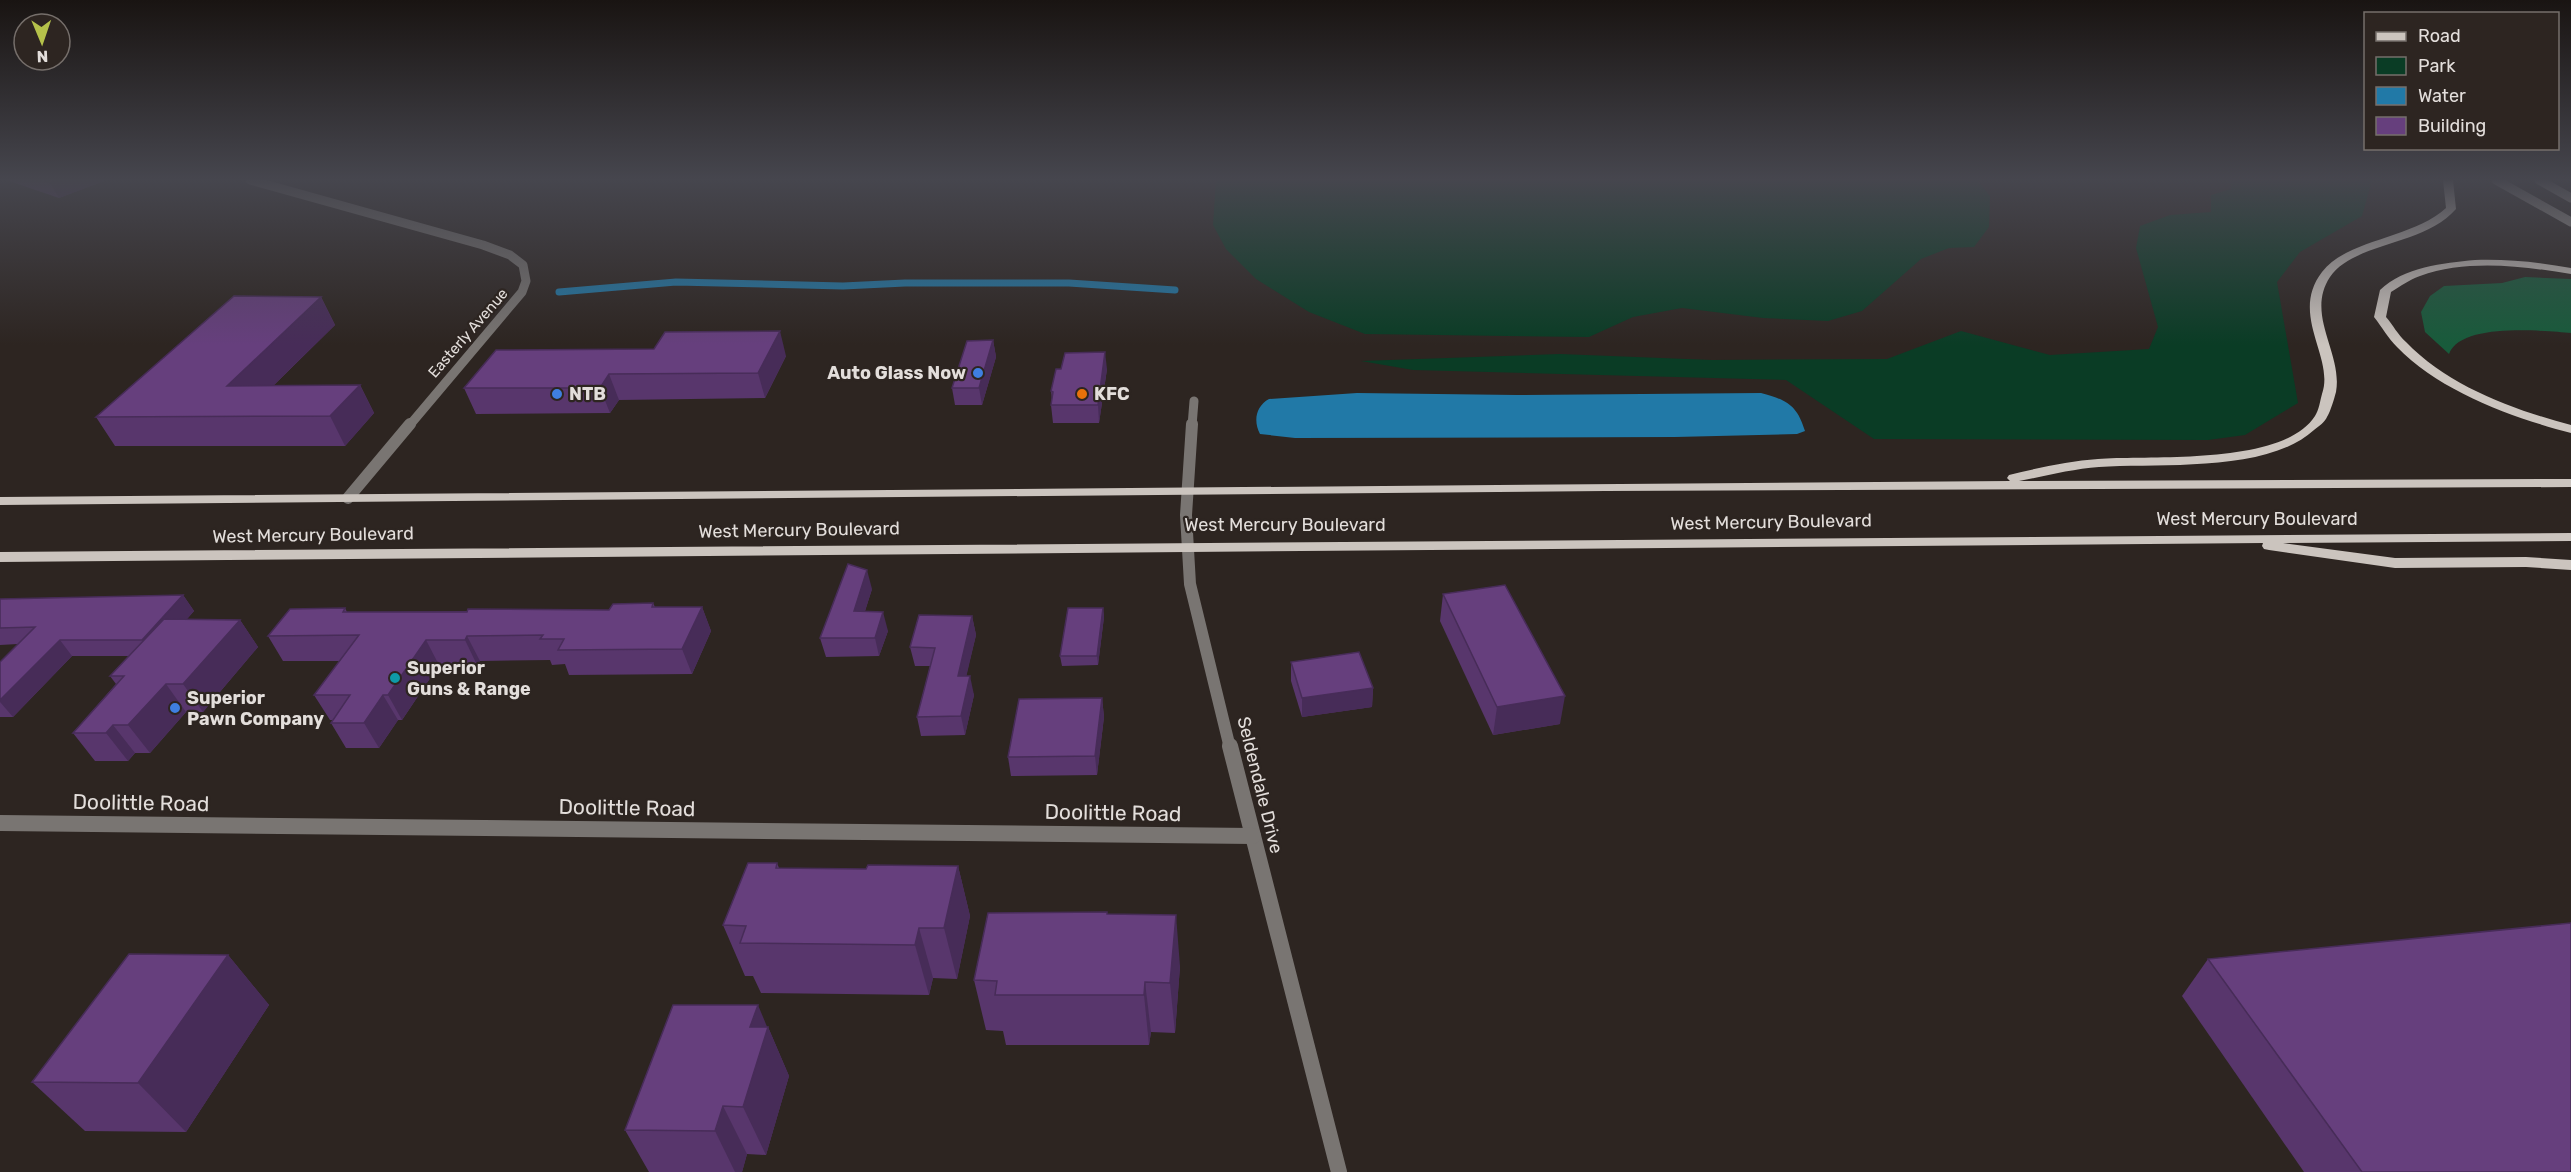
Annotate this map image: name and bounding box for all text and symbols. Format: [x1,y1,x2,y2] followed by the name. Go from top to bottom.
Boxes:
[12,12,72,72] north arrow
[2364,12,2559,150] legend
[2418,25,2461,47] text: Road
[36,47,49,66] text: N
[2418,55,2456,77] text: Park
[2418,85,2466,107] text: Water
[2418,115,2486,137] text: Building
[424,285,512,381] street label: Easterly Avenue
[827,362,966,384] place label: Auto Glass Now
[971,366,985,380] marker: Auto Glass Now
[569,383,606,405] place label: NTB
[1094,383,1130,405] place label: KFC
[550,387,564,401] marker: NTB
[1075,387,1089,401] marker: KFC
[2156,508,2358,530] street label: West Mercury Boulevard
[1670,509,1872,535] street label: West Mercury Boulevard
[1184,514,1386,536] street label: West Mercury Boulevard
[698,517,900,543] street label: West Mercury Boulevard
[212,522,414,548] street label: West Mercury Boulevard
[407,657,531,700] place label: Superior Guns & Range
[388,671,402,685] marker: Superior Guns & Range
[187,687,324,730] place label: Superior Pawn Company
[168,701,182,715] marker: Superior Pawn Company
[1232,714,1288,856] street label: Seldendale Drive
[72,789,210,816] street label: Doolittle Road
[558,794,696,821] street label: Doolittle Road
[1044,799,1182,826] street label: Doolittle Road

